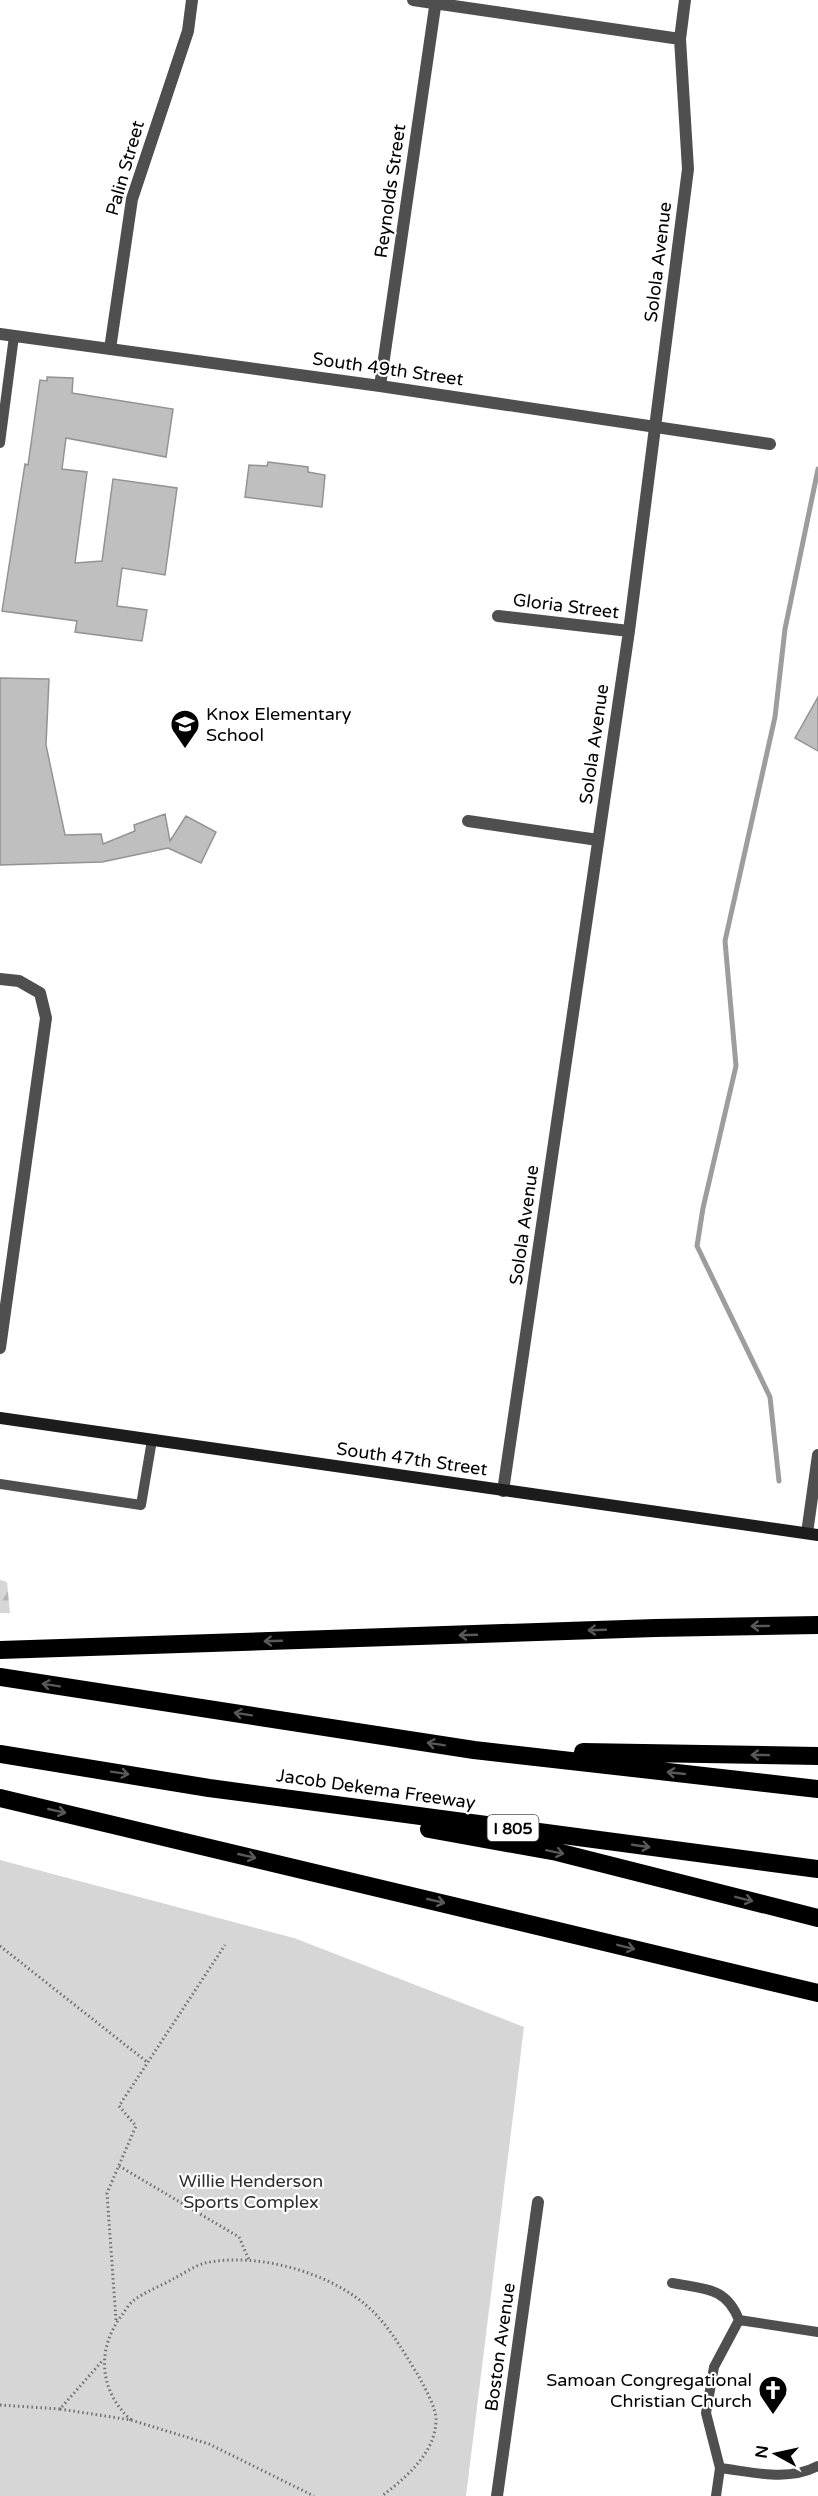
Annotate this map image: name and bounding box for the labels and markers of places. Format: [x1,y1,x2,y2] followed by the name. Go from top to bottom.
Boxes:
[206,703,352,746] place label: Knox Elementary School
[169,708,201,750] school or university icon: Knox Elementary School
[546,2369,752,2412] place label: Samoan Congregational Christian Church
[757,2374,789,2416] church icon: Samoan Congregational Christian Church

